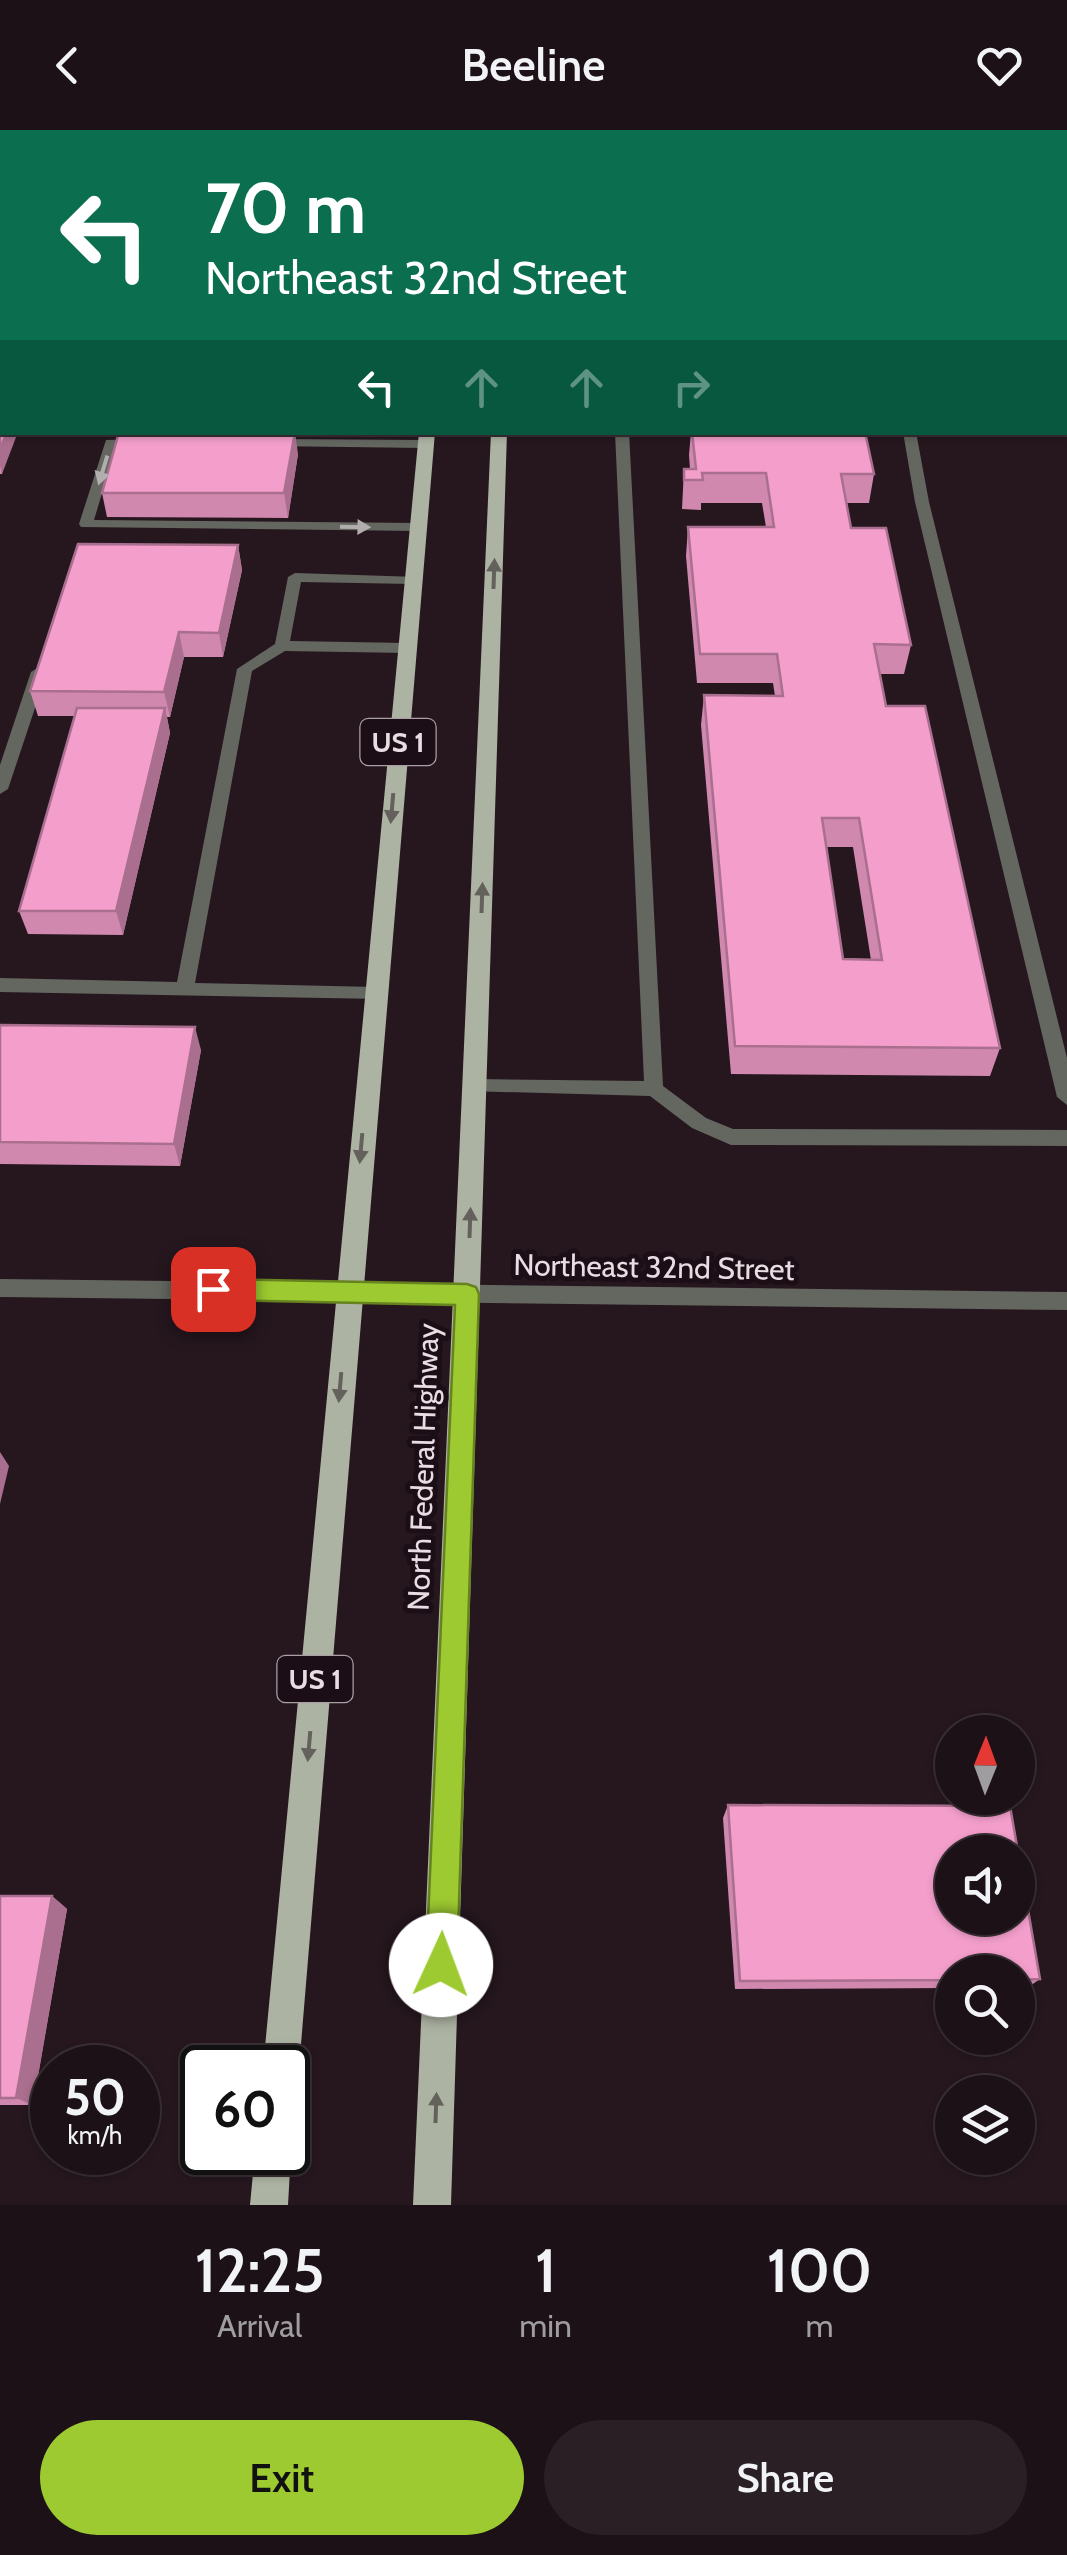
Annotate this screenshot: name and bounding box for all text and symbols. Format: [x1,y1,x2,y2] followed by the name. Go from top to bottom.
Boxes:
[40,38,95,93] icon: back
[462,38,605,92] text: Beeline
[972,38,1027,93] icon: heart
[205,165,366,251] text: 70 m
[40,170,170,300] icon: left
[205,251,627,305] text: Northeast 32nd Street
[349,360,404,415] icon: left
[454,360,509,415] icon: ahead
[559,360,614,415] icon: ahead
[664,360,719,415] icon: right
[95,455,110,486] one-way arrow
[340,519,372,535] one-way arrow
[486,557,502,589] one-way arrow
[360,719,436,765] road number: US 1
[384,793,400,825] one-way arrow
[474,882,490,914] one-way arrow
[353,1133,369,1164] one-way arrow
[462,1207,478,1239] one-way arrow
[513,1246,795,1288] street label: Northeast 32nd Street
[171,1247,256,1332] pin
[186,1262,241,1317] icon: arrive
[399,1323,447,1611] street label: North Federal Highway
[331,1372,347,1404] one-way arrow
[278,1656,352,1702] road number: US 1
[935,1715,1035,1815] north arrow
[935,1715,1035,2175] map controls
[300,1731,316,1762] one-way arrow
[935,1835,1035,1935] button: sound
[389,1913,493,2017] position arrow
[935,1955,1035,2055] button: search
[180,2045,310,2175] speed limit sign: 60
[64,2067,126,2128] text: 50
[935,2075,1035,2175] button: layers
[428,2091,444,2123] one-way arrow
[68,2120,122,2150] text: km/h
[195,2234,325,2307] text: 12:25
[535,2234,556,2307] text: 1
[767,2234,872,2307] text: 100
[217,2306,302,2345] text: Arrival
[519,2306,572,2345] text: min
[805,2306,834,2345] text: m
[40,2420,524,2535] button: Exit
[544,2420,1027,2535] button: Share

